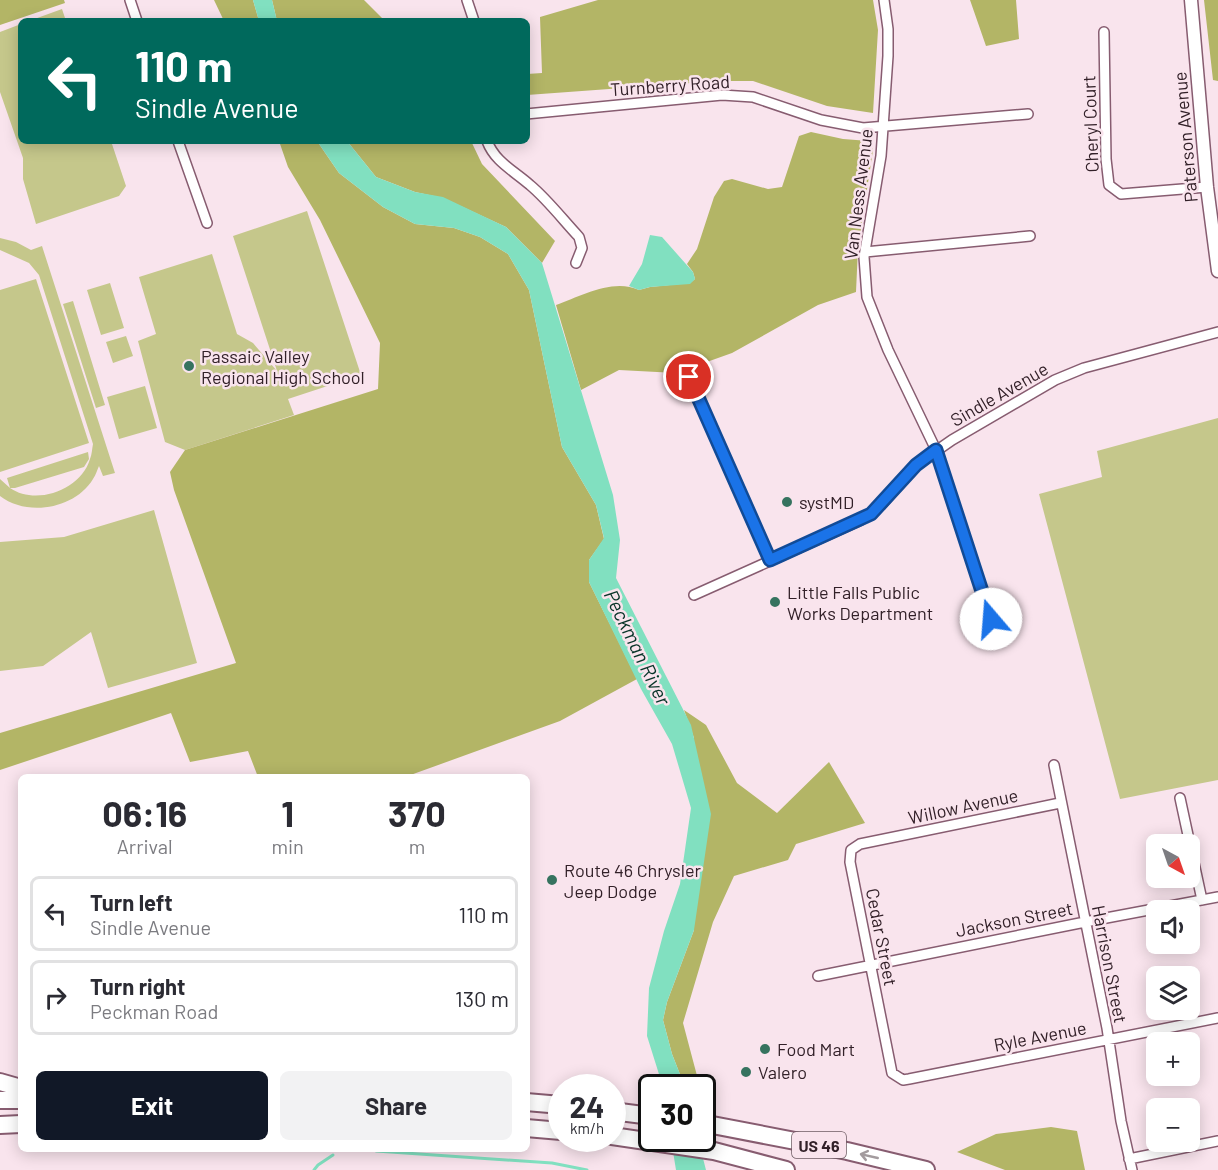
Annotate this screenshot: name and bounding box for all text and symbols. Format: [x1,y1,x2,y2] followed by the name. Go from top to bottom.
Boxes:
[135,40,232,90] text: 110 m
[36,42,114,120] icon: left
[609,70,731,100] street label: Turnberry Road
[1168,71,1202,203] street label: Paterson Avenue
[1077,75,1103,173] street label: Cheryl Court
[135,91,299,123] text: Sindle Avenue
[839,127,877,261] street label: Van Ness Avenue
[201,345,365,388] place label: Passaic Valley Regional High School
[663,351,714,402] pin
[946,357,1052,431] street label: Sindle Avenue
[182,359,196,373] marker: Passaic Valley Regional High School
[672,360,705,393] icon: arrive
[799,491,854,513] place label: systMD
[780,495,794,509] marker: systMD
[787,581,933,624] place label: Little Falls Public Works Department
[600,585,677,709] water label: Peckman River
[959,587,1023,651] position arrow
[768,595,782,609] marker: Little Falls Public Works Department
[906,784,1020,828] street label: Willow Avenue
[102,791,187,834] text: 06:16
[281,791,294,834] text: 1
[388,791,446,834] text: 370
[117,834,173,858] text: Arrival
[271,834,304,858] text: min
[409,834,425,858] text: m
[1146,834,1200,888] north arrow
[1146,834,1200,1152] map controls
[564,859,701,902] place label: Route 46 Chrysler Jeep Dodge
[545,873,559,887] marker: Route 46 Chrysler Jeep Dodge
[862,886,902,988] street label: Cedar Street
[90,889,173,915] text: Turn left
[39,897,72,930] icon: left
[954,897,1074,941] street label: Jackson Street
[1146,900,1200,954] button: sound
[459,901,509,927] text: 110 m
[1088,903,1132,1025] street label: Harrison Street
[90,915,211,939] text: Sindle Avenue
[1146,966,1200,1020] button: layers
[90,973,185,999] text: Turn right
[39,981,72,1014] icon: right
[455,985,509,1011] text: 130 m
[90,999,218,1023] text: Peckman Road
[992,1016,1088,1056] street label: Ryle Avenue
[1146,1032,1200,1086] button: +
[777,1038,855,1060] place label: Food Mart
[758,1042,772,1056] marker: Food Mart
[758,1061,807,1083] place label: Valero
[739,1065,753,1079] marker: Valero
[36,1071,268,1140] button: Exit
[280,1071,512,1140] button: Share
[638,1074,716,1152] speed limit sign: 30
[570,1088,604,1124] text: 24
[1146,1098,1200,1152] button: −
[570,1119,604,1137] text: km/h
[792,1132,846,1158] road number: US 46
[860,1149,879,1161] one-way arrow

